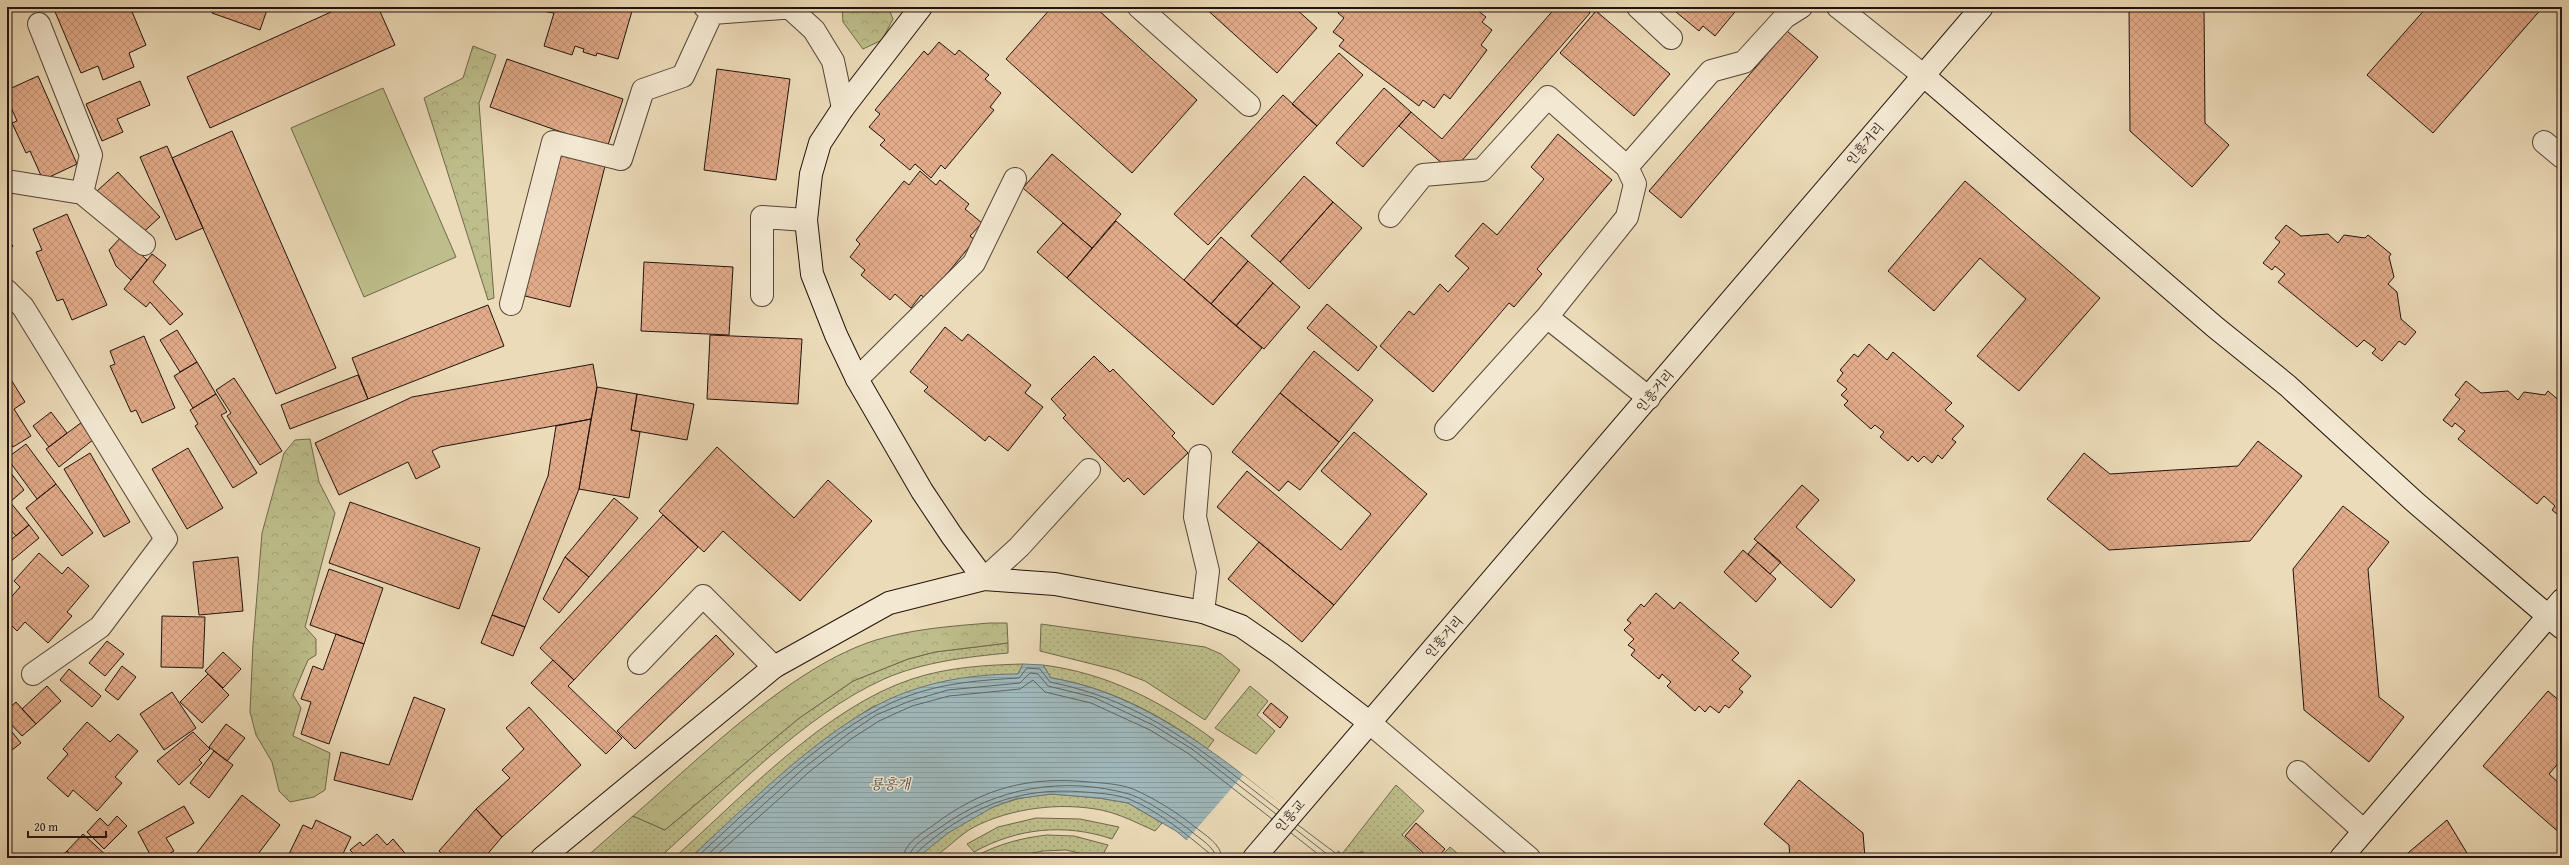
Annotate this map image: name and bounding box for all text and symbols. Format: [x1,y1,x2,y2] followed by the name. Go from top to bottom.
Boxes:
[1842,119,1888,169] street label: 인흥거리
[1632,366,1678,416] street label: 인흥거리
[1420,612,1468,662] street label: 인흥거리
[870,774,912,794] water label: 룡흥개
[1270,795,1310,836] street label: 인흥교
[28,813,106,839] scale bar
[34,818,58,835] text: 20 m

